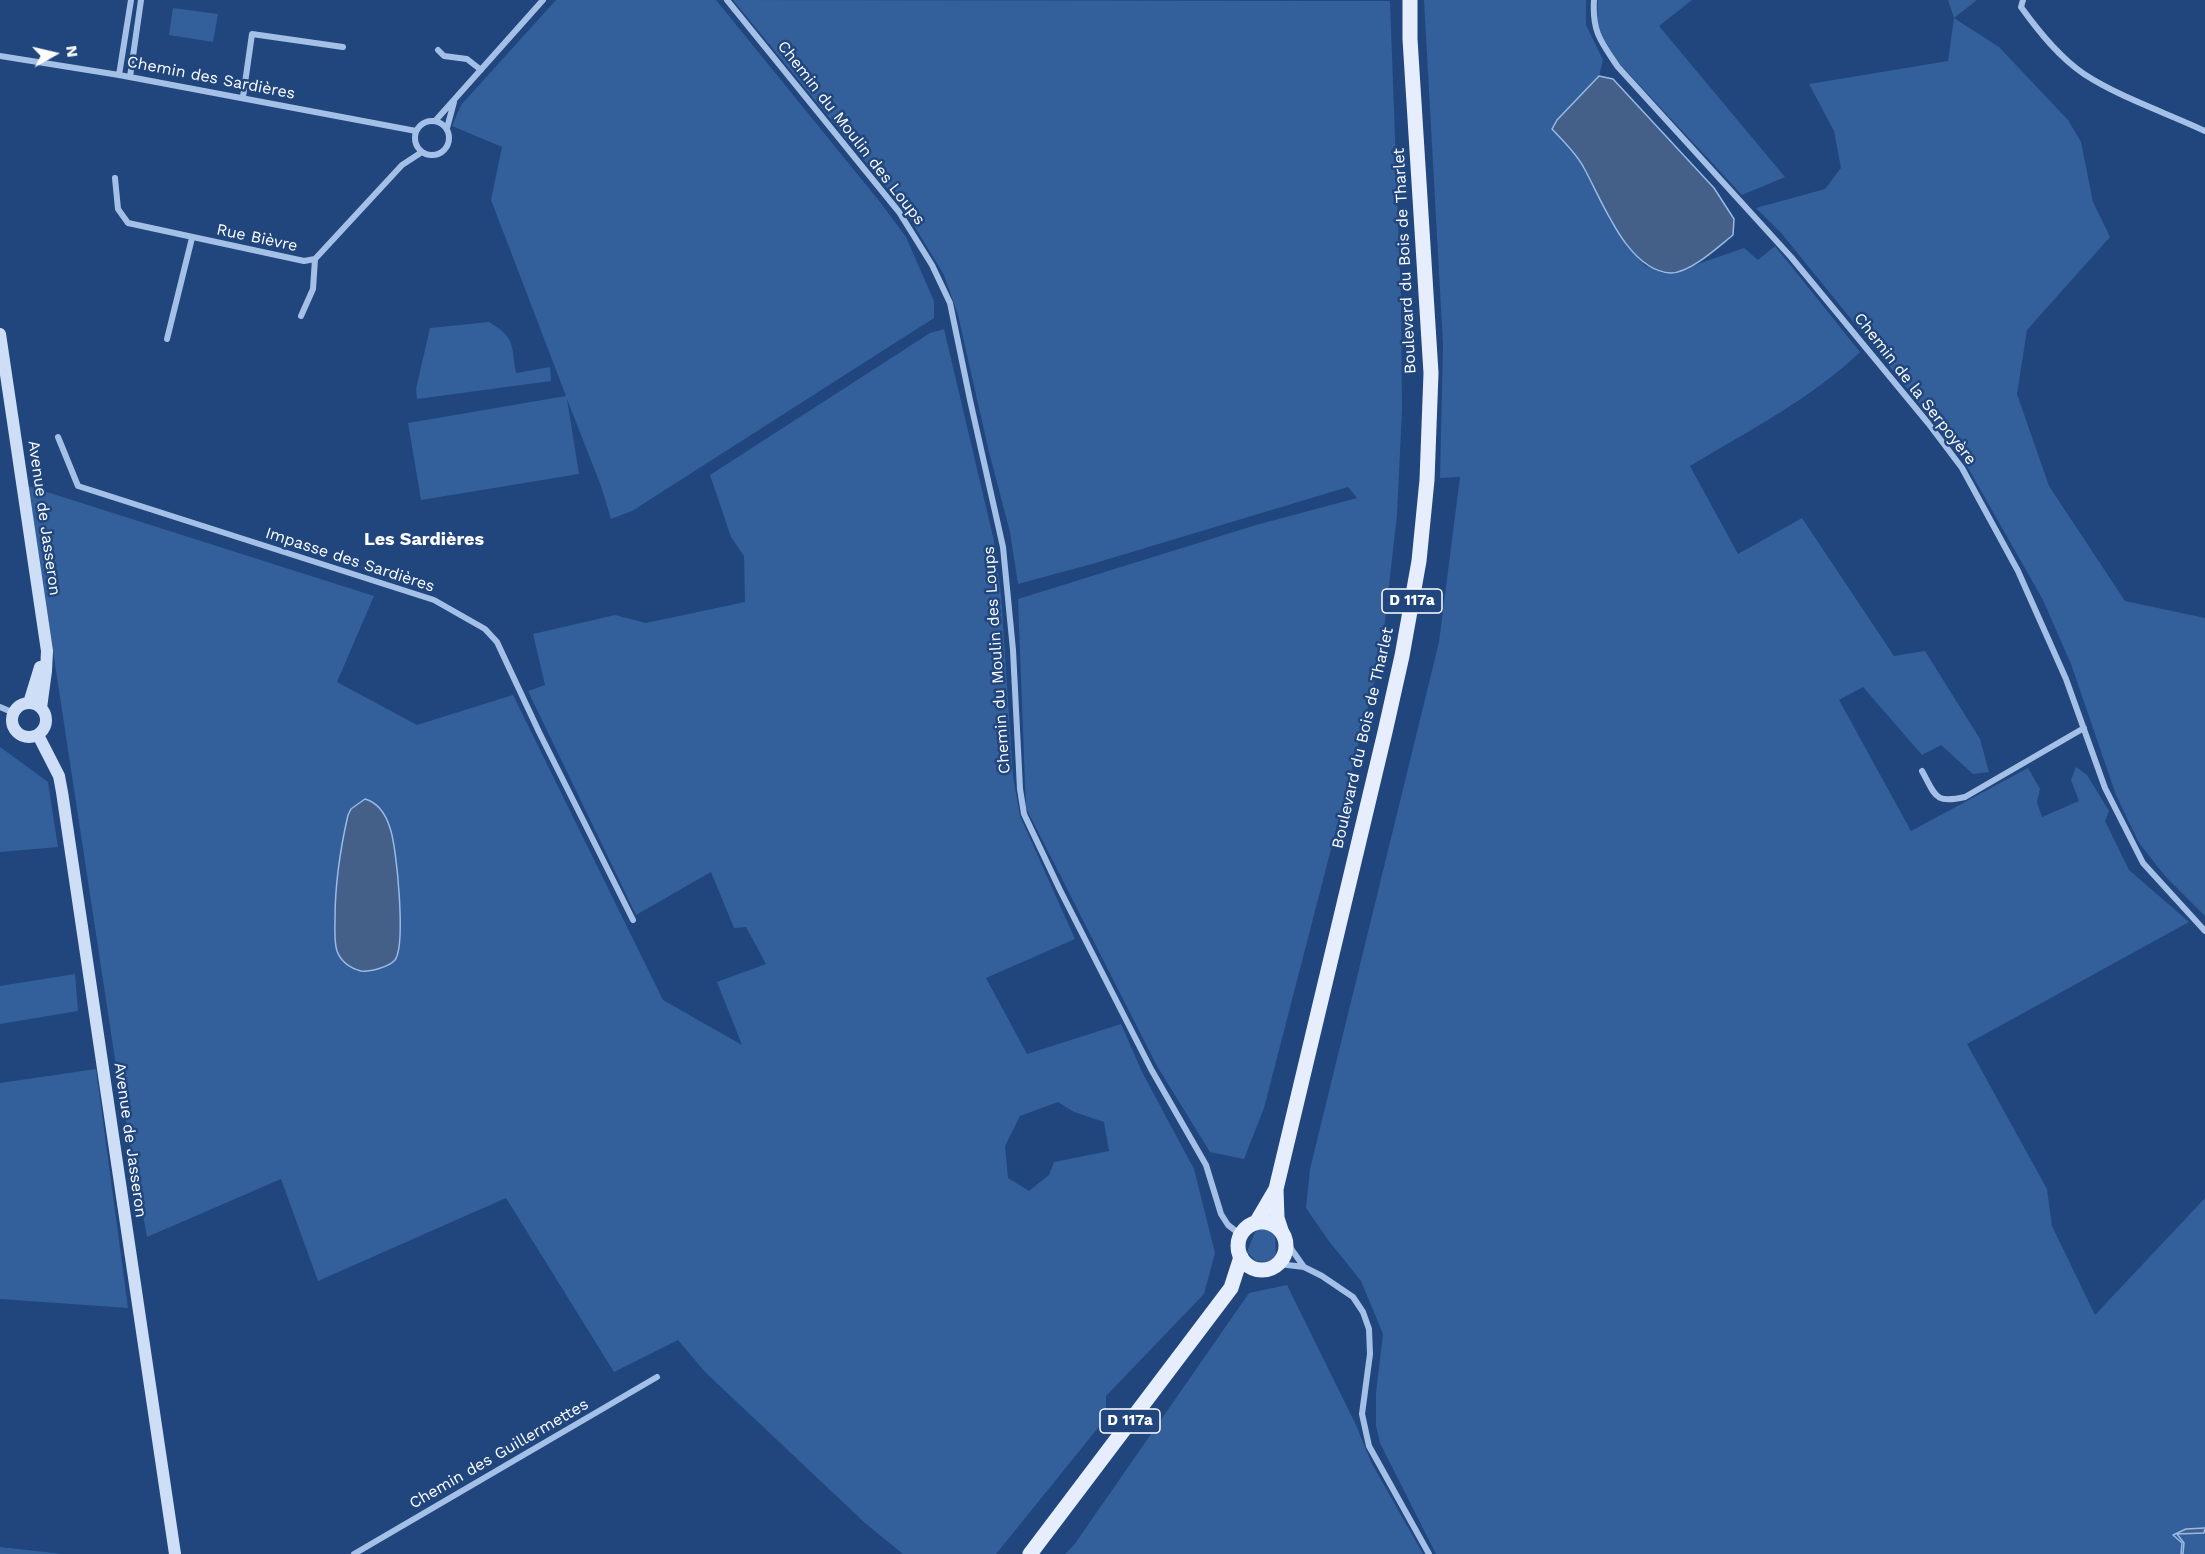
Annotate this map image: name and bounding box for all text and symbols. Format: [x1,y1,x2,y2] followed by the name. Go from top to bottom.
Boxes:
[24,24,84,84] north arrow
[773,37,929,229] street label: Chemin du Moulin des Loups
[62,44,83,59] text: N
[125,52,297,104] street label: Chemin des Sardières
[1389,147,1421,375] street label: Boulevard du Bois de Tharlet
[215,220,299,256] street label: Rue Bièvre
[1850,309,1980,469] street label: Chemin de la Serpoyère
[24,439,64,597] street label: Avenue de Jasseron
[263,524,437,596] street label: Impasse des Sardières
[364,529,484,551] district label: Les Sardières
[979,545,1015,775] street label: Chemin du Moulin des Loups
[1382,589,1442,613] road number: D 117a
[1328,626,1398,850] street label: Boulevard du Bois de Tharlet
[110,1061,150,1219] street label: Avenue de Jasseron
[406,1395,592,1513] street label: Chemin des Guillermettes
[1100,1409,1160,1433] road number: D 117a

